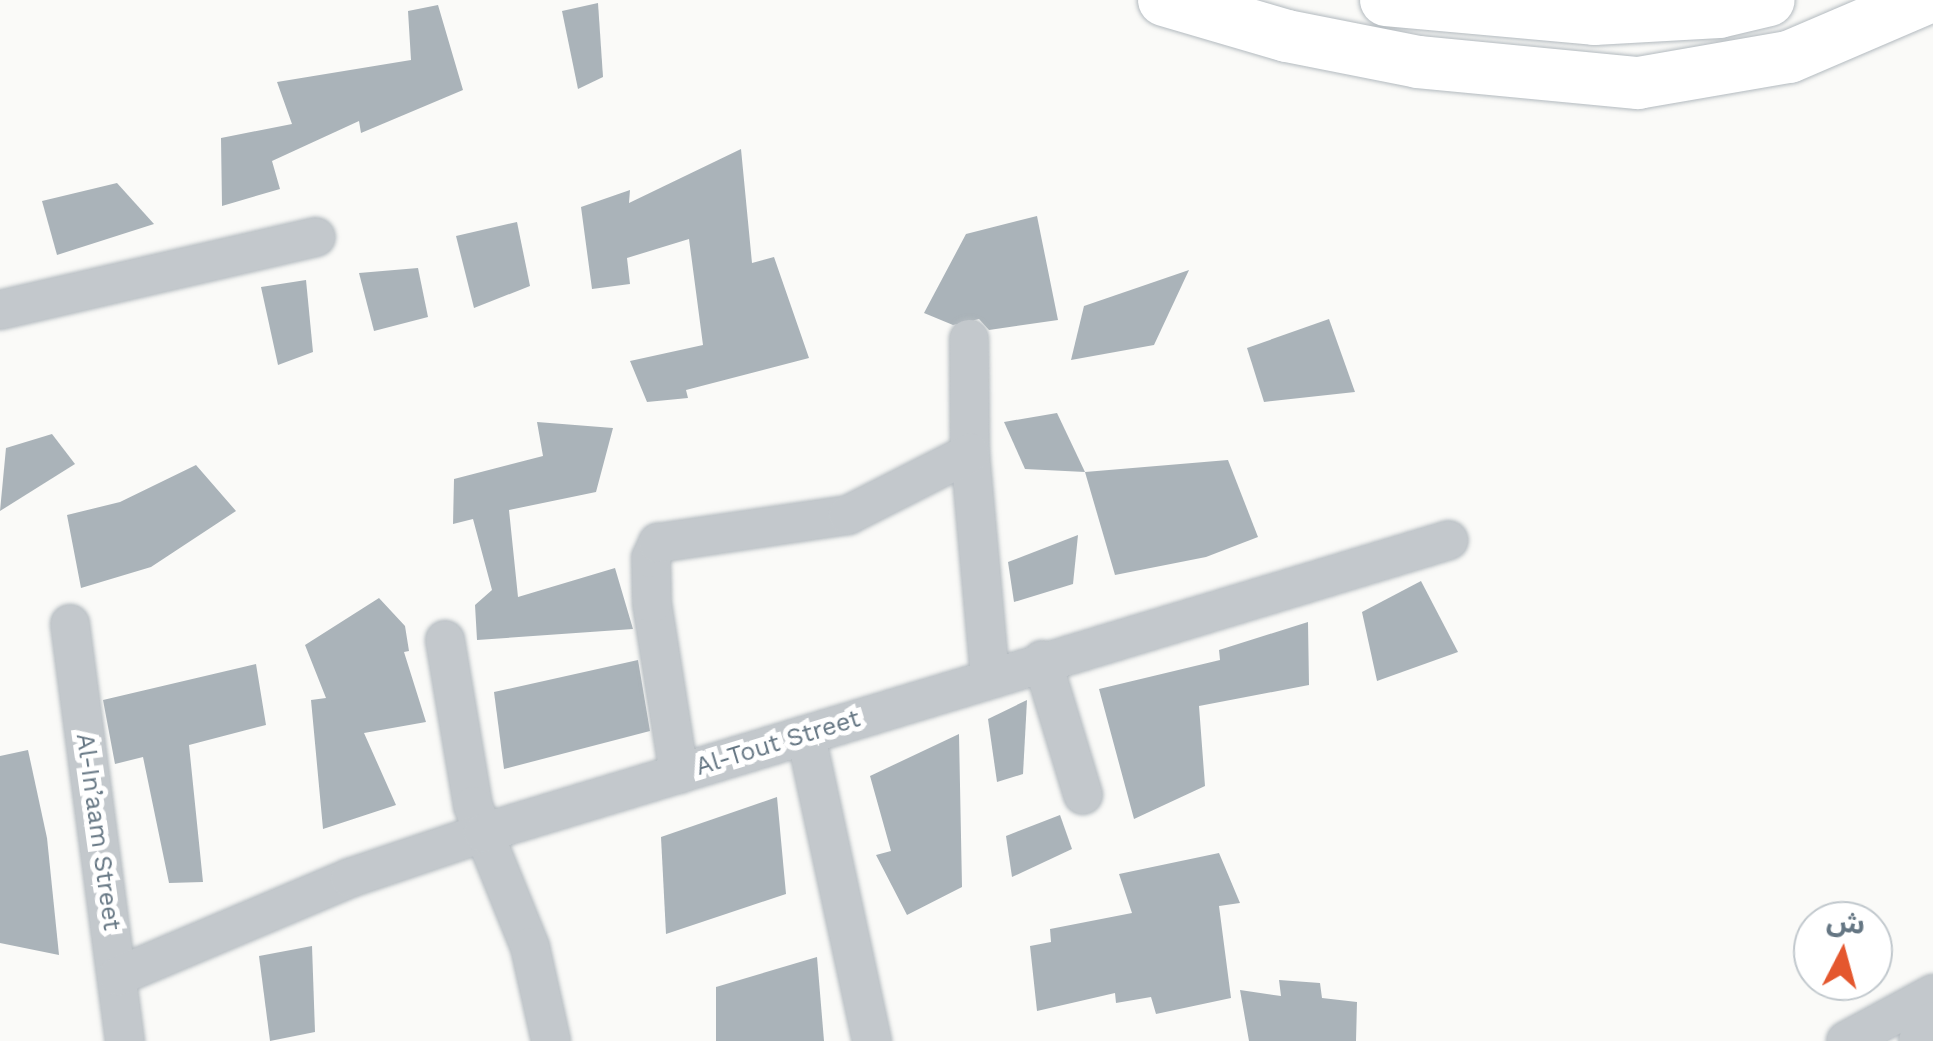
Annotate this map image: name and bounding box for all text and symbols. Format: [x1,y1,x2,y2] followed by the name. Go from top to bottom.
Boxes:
[692,704,864,782] street label: Al-Tout Street
[69,731,127,933] street label: Al-In’aam Street
[1793,901,1893,1001] north arrow
[1825,904,1867,941] text: ش

